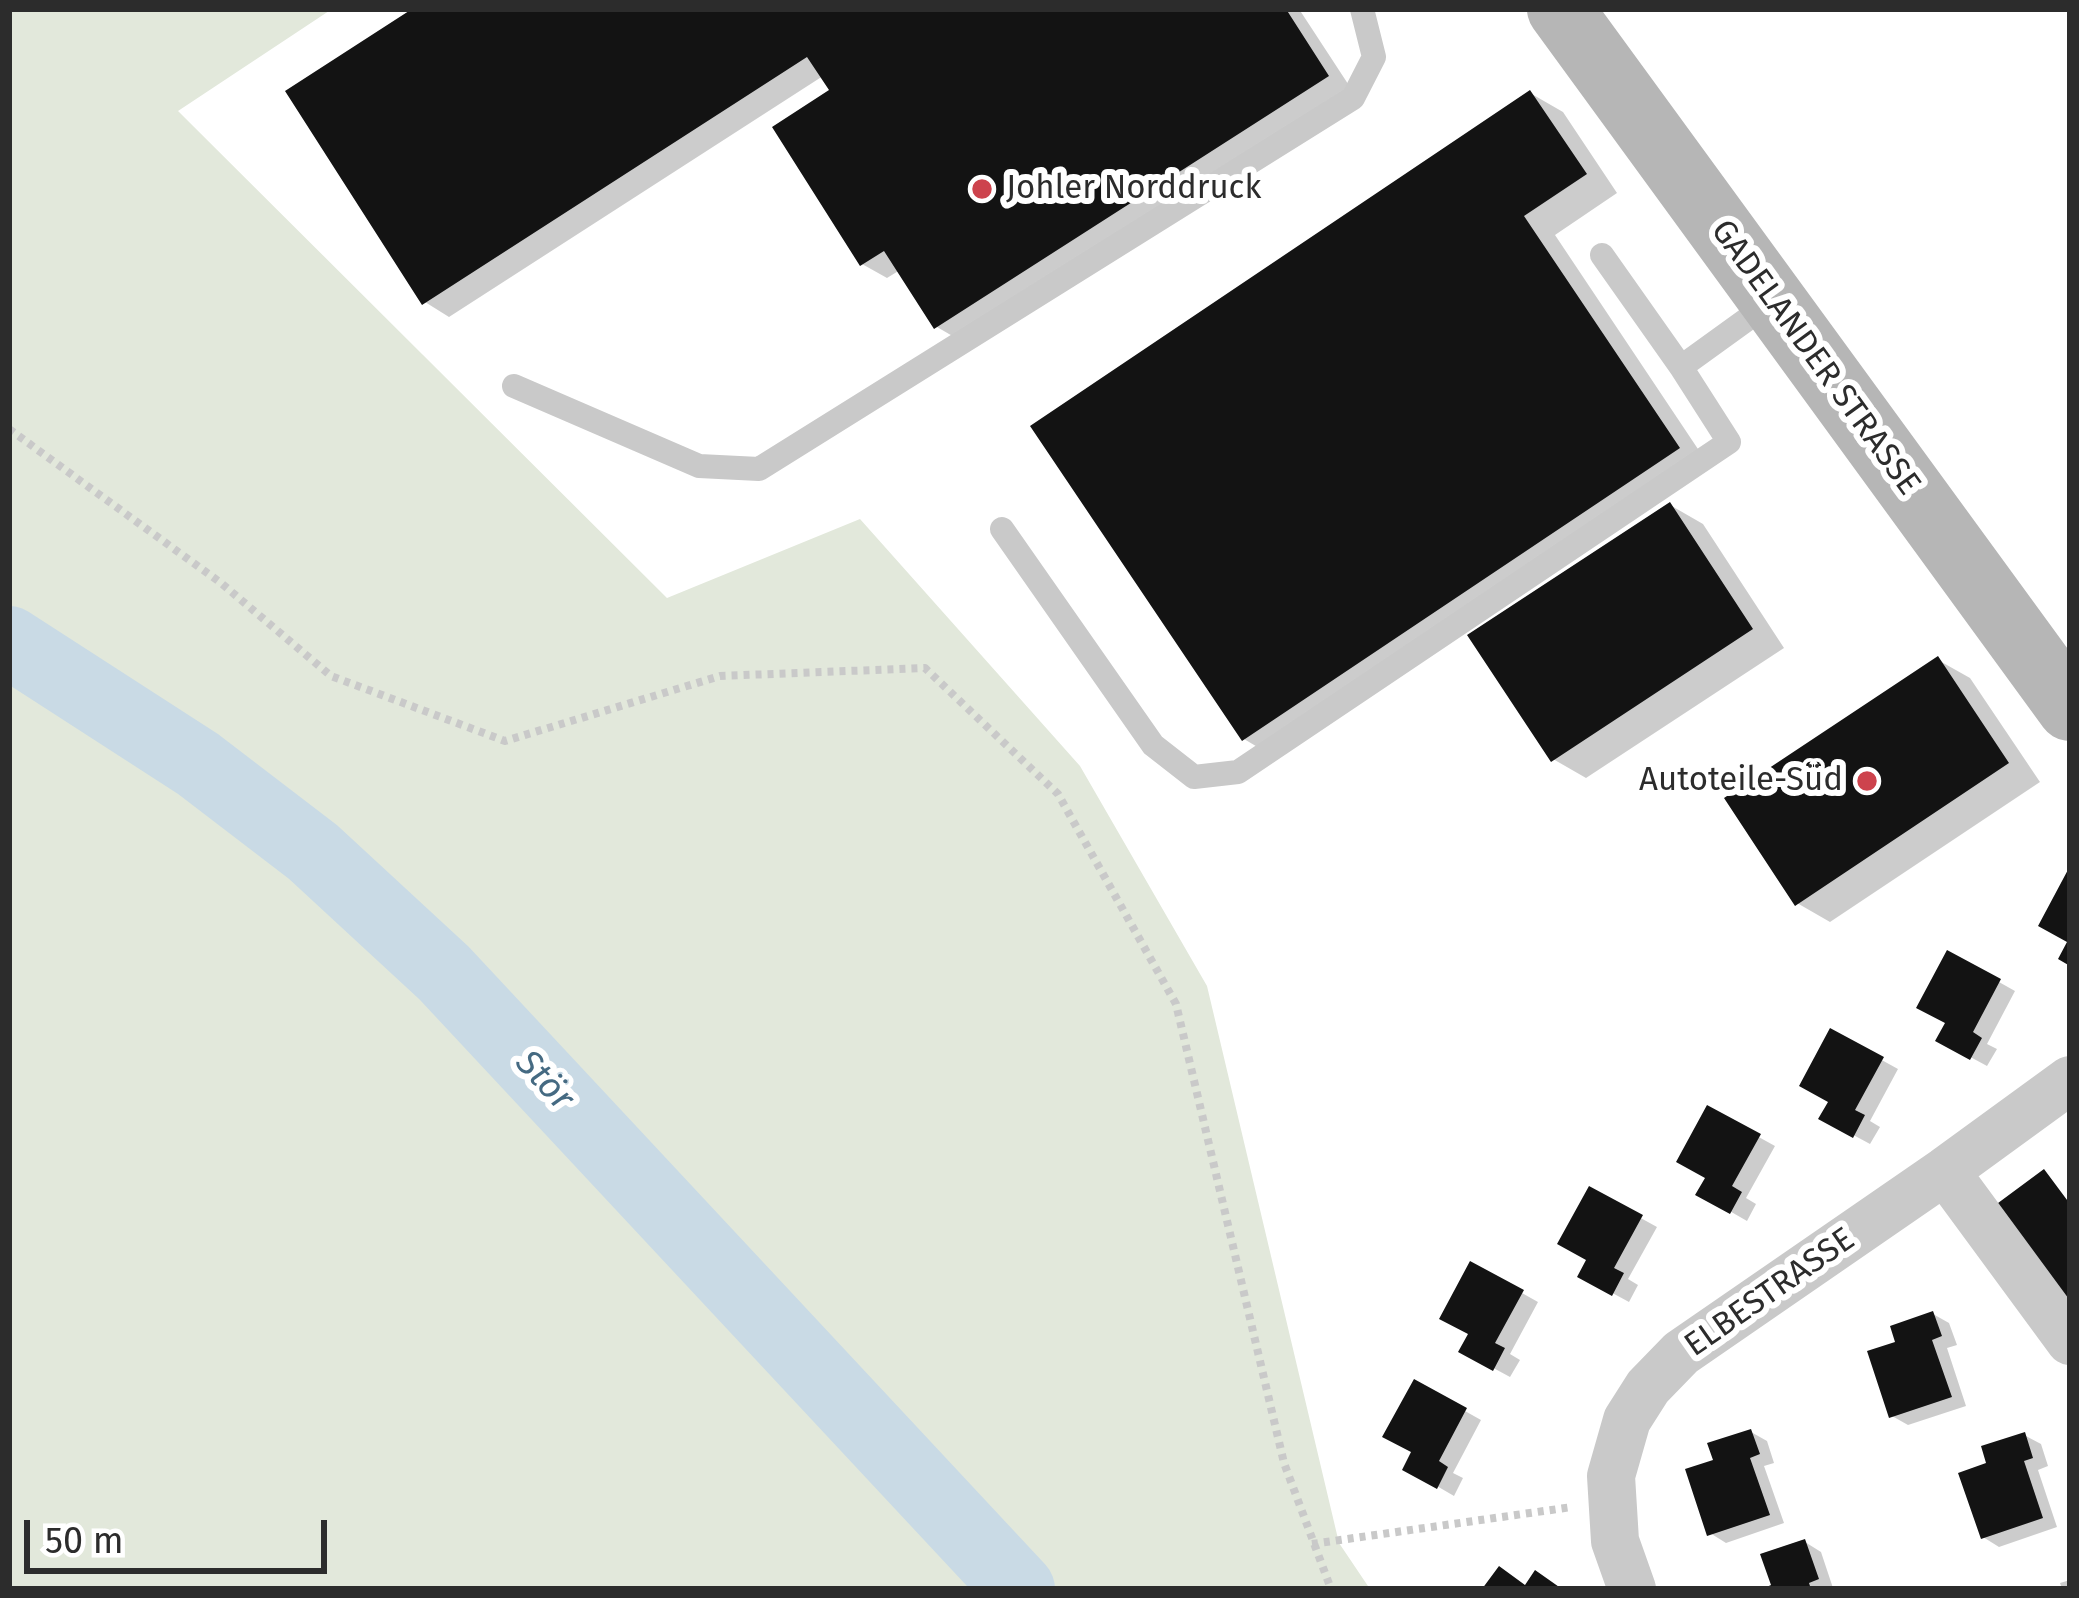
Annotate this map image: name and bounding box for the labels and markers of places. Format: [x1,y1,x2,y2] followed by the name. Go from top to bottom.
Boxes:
[1006,169,1261,209] place label: Johler Norddruck
[969,176,995,202] marker: Johler Norddruck
[1639,761,1843,801] place label: Autoteile-Süd
[1854,768,1880,794] marker: Autoteile-Süd

